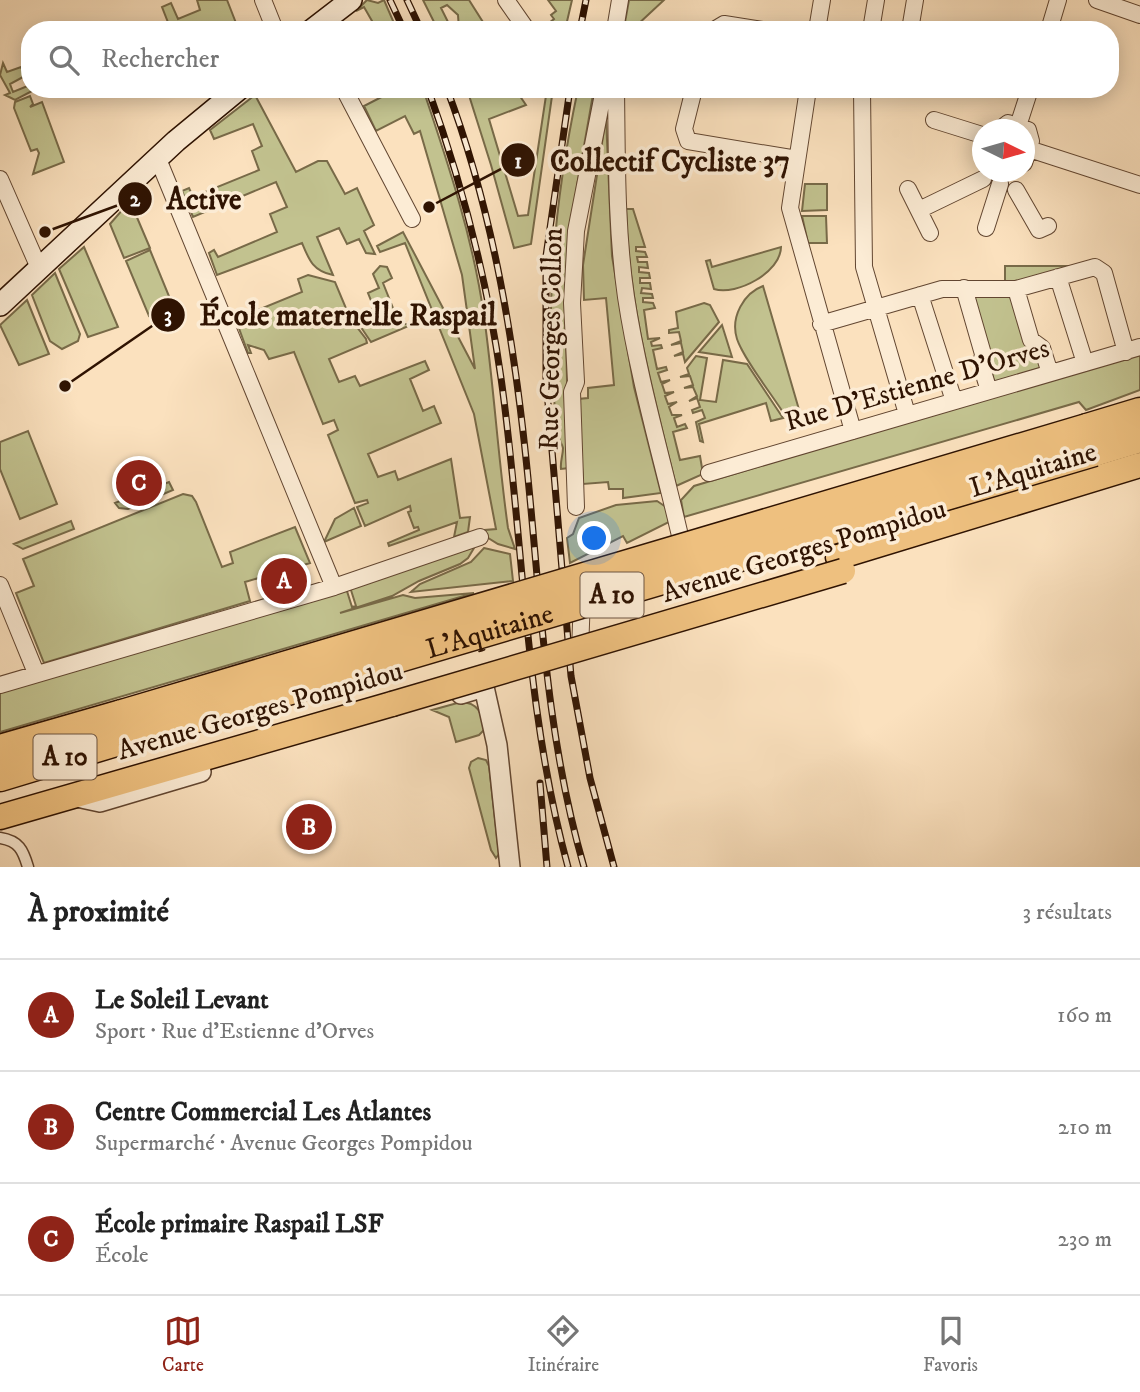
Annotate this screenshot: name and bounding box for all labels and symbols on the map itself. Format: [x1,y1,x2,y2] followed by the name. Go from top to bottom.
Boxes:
[972,119,1035,182] north arrow
[501,135,804,186] callout: Collectif Cycliste 37
[550,144,790,181] text: Collectif Cycliste 37
[514,149,522,175] text: 1
[118,173,256,224] callout: Active
[166,182,242,219] text: Active
[130,187,141,213] text: 2
[532,227,570,451] street label: Rue Georges Collon
[150,289,510,340] callout: École maternelle Raspail
[200,296,497,335] text: École maternelle Raspail
[164,303,172,329] text: 3
[781,331,1053,439] street label: Rue D'Estienne D'Orves
[965,434,1101,506] street label: L'Aquitaine
[116,457,162,509] pin: C
[658,491,950,611] street label: Avenue Georges Pompidou
[577,521,611,555] your location
[261,555,307,607] pin: A
[580,572,644,618] road number: A 10
[422,596,557,667] street label: L'Aquitaine
[113,653,407,769] street label: Avenue Georges Pompidou
[34,734,96,779] road number: A 10
[286,801,332,853] pin: B

